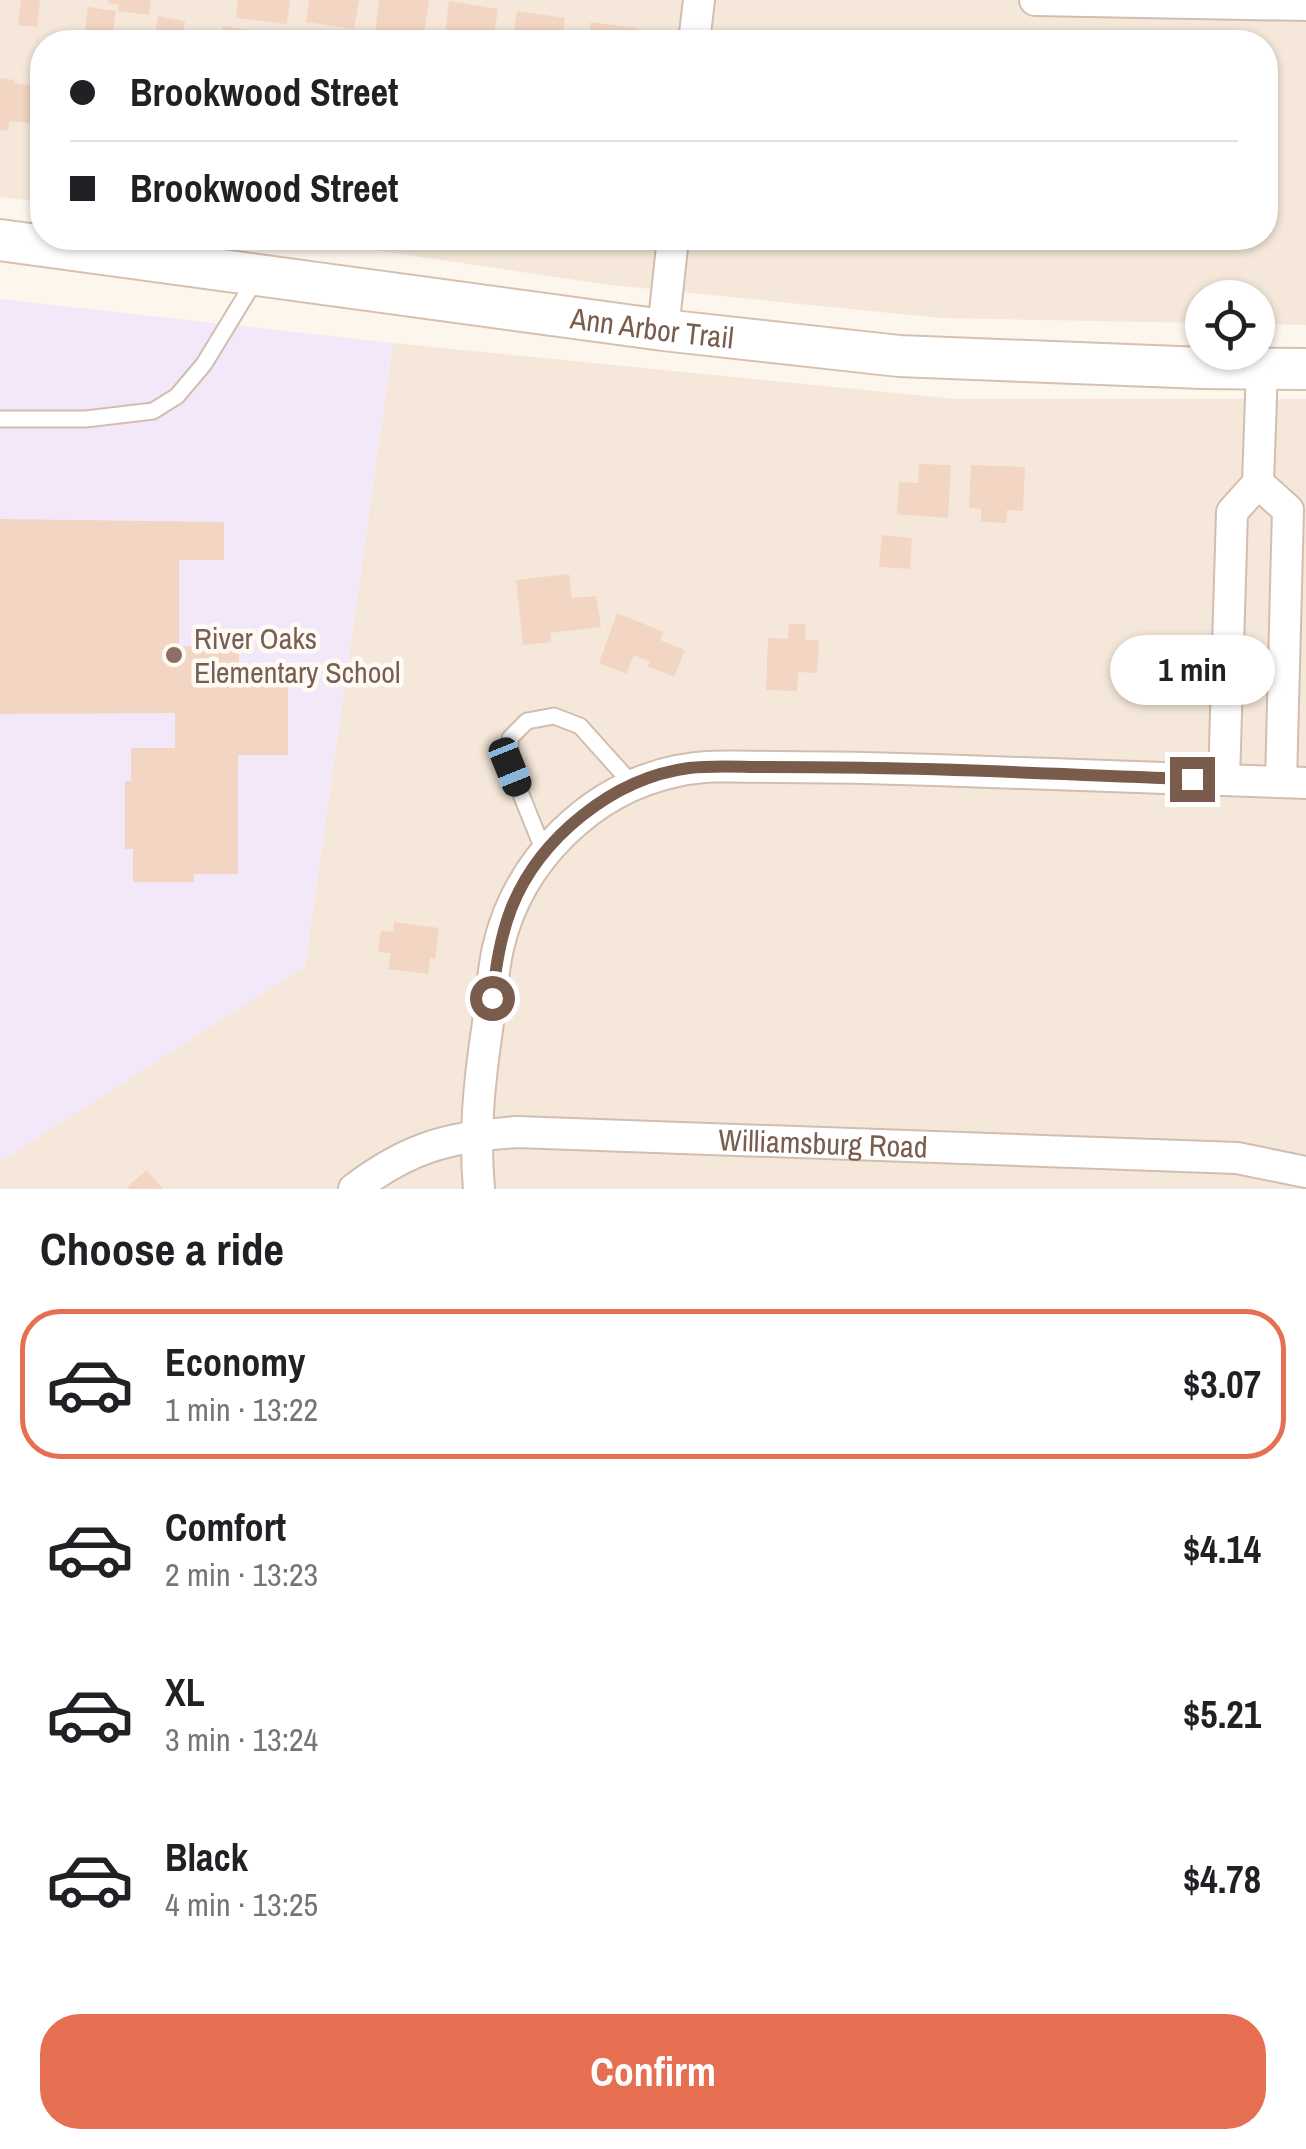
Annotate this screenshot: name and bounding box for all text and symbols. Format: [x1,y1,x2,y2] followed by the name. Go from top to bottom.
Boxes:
[130,67,398,118] text: Brookwood Street
[130,163,398,214] text: Brookwood Street
[1185,280,1275,370] map controls
[1185,280,1275,370] button: locate
[567,298,736,358] street label: Ann Arbor Trail
[194,618,400,692] place label: River Oaks Elementary School
[1110,634,1274,704] callout: 1 min
[163,644,185,666] marker: River Oaks Elementary School
[1158,648,1227,691] text: 1 min
[485,734,535,800] car
[1170,757,1215,802] route end
[470,976,515,1021] route start
[718,1119,928,1167] street label: Williamsburg Road
[40,1218,284,1279] text: Choose a ride
[165,1337,305,1388] text: Economy
[45,1339,135,1429] icon: car
[1183,1359,1261,1410] text: $3.07
[165,1388,318,1431] text: 1 min · 13:22
[165,1502,286,1553] text: Comfort
[45,1504,135,1594] icon: car
[1183,1524,1261,1575] text: $4.14
[165,1553,318,1596] text: 2 min · 13:23
[165,1667,205,1718] text: XL
[45,1669,135,1759] icon: car
[1183,1689,1261,1740] text: $5.21
[165,1718,318,1761] text: 3 min · 13:24
[165,1832,248,1883] text: Black
[45,1834,135,1924] icon: car
[1183,1854,1261,1905] text: $4.78
[165,1883,318,1926] text: 4 min · 13:25
[40,2014,1266,2129] button: Confirm

